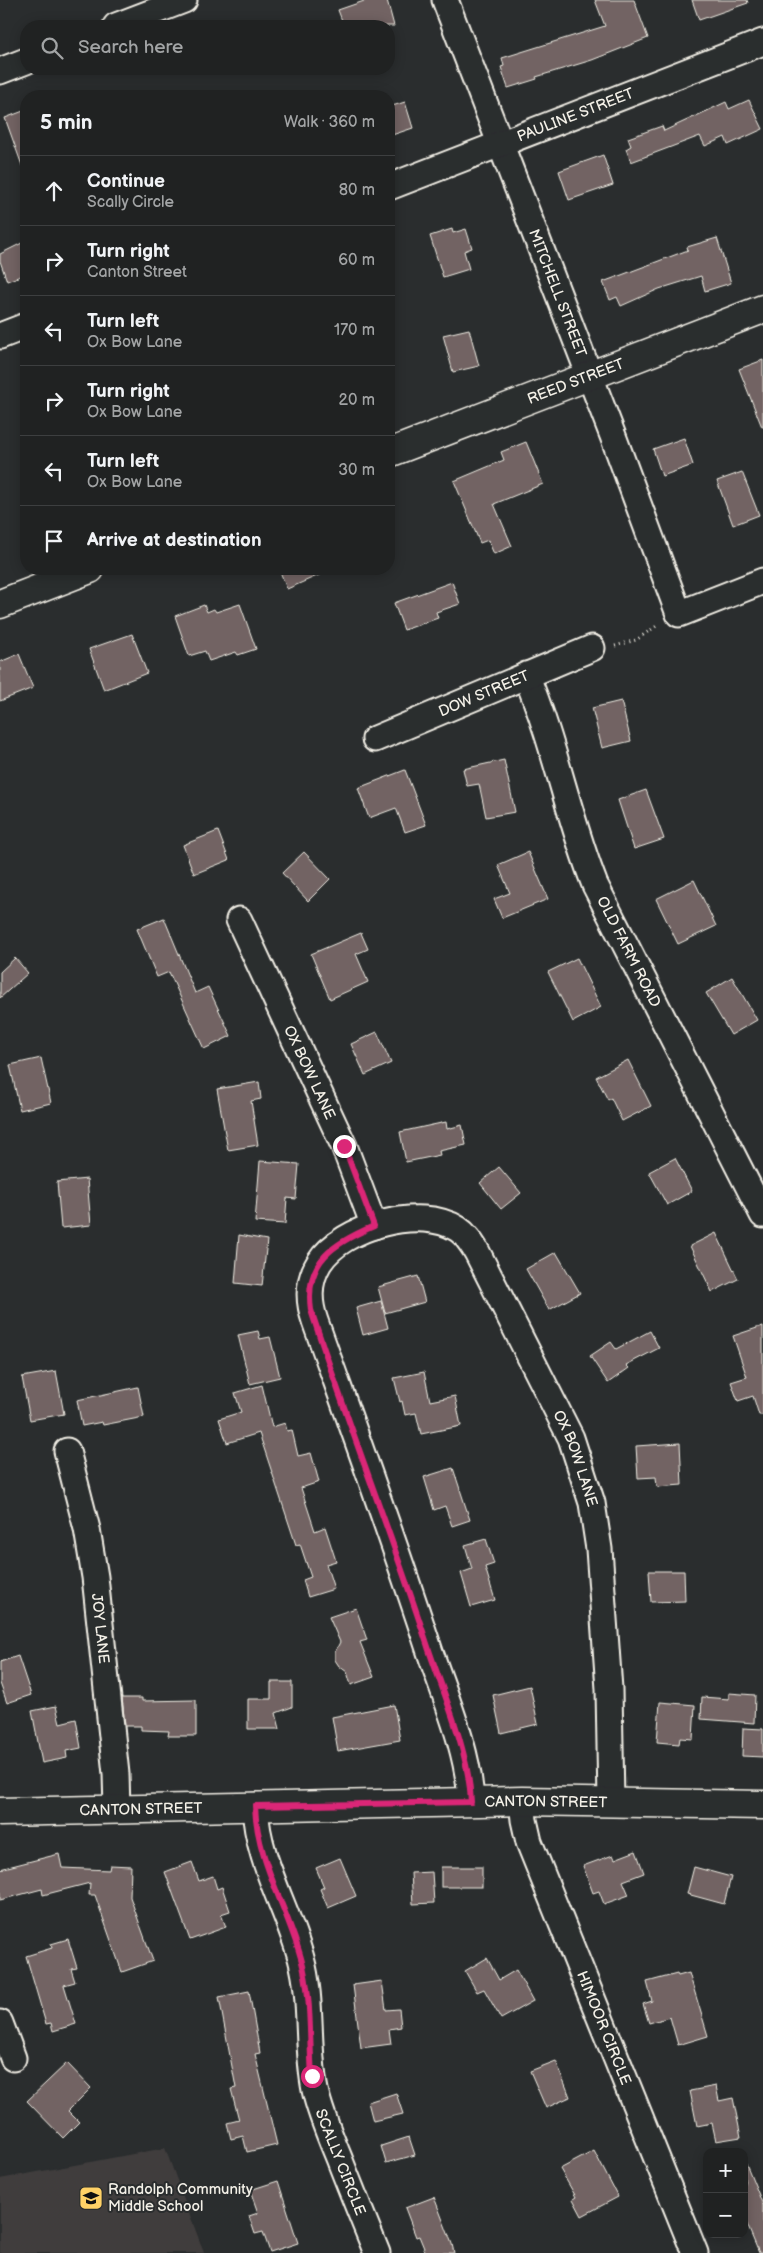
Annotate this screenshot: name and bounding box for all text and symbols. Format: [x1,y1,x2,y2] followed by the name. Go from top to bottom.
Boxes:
[20,20,395,75] search box
[38,34,66,62] icon: search
[78,36,183,59] text: Search here
[514,83,637,146] street label: PAULINE STREET
[40,110,93,135] text: 5 min
[284,113,375,132] text: Walk · 360 m
[87,170,165,193] text: Continue
[40,177,68,205] icon: ahead
[339,181,375,200] text: 80 m
[87,193,174,212] text: Scally Circle
[525,226,591,360] street label: MITCHELL STREET
[87,240,170,263] text: Turn right
[40,247,68,275] icon: right
[338,251,375,270] text: 60 m
[87,263,187,282] text: Canton Street
[87,310,159,333] text: Turn left
[40,317,68,345] icon: left
[334,321,375,340] text: 170 m
[87,333,182,352] text: Ox Bow Lane
[524,354,627,408] street label: REED STREET
[87,380,170,403] text: Turn right
[40,387,68,415] icon: right
[339,391,375,410] text: 20 m
[87,403,182,422] text: Ox Bow Lane
[87,450,159,473] text: Turn left
[40,457,68,485] icon: left
[338,461,375,480] text: 30 m
[87,473,182,492] text: Ox Bow Lane
[40,527,68,555] icon: arrive
[87,529,262,552] text: Arrive at destination
[436,666,532,721] street label: DOW STREET
[593,893,665,1010] street label: OLD FARM ROAD
[280,1022,340,1123] street label: OX BOW LANE
[333,1135,356,1158] route end
[549,1407,602,1509] street label: OX BOW LANE
[87,1592,114,1665] street label: JOY LANE
[484,1791,608,1812] street label: CANTON STREET
[79,1798,203,1820] street label: CANTON STREET
[573,1968,636,2088] street label: HIMOOR CIRCLE
[301,2065,324,2088] route start
[311,2106,370,2218] street label: SCALLY CIRCLE
[703,2148,748,2238] map controls
[703,2148,748,2193] button: +
[108,2180,253,2216] place label: Randolph Community Middle School
[78,2185,104,2211] school or university icon: Randolph Community Middle School
[703,2193,748,2238] button: −

